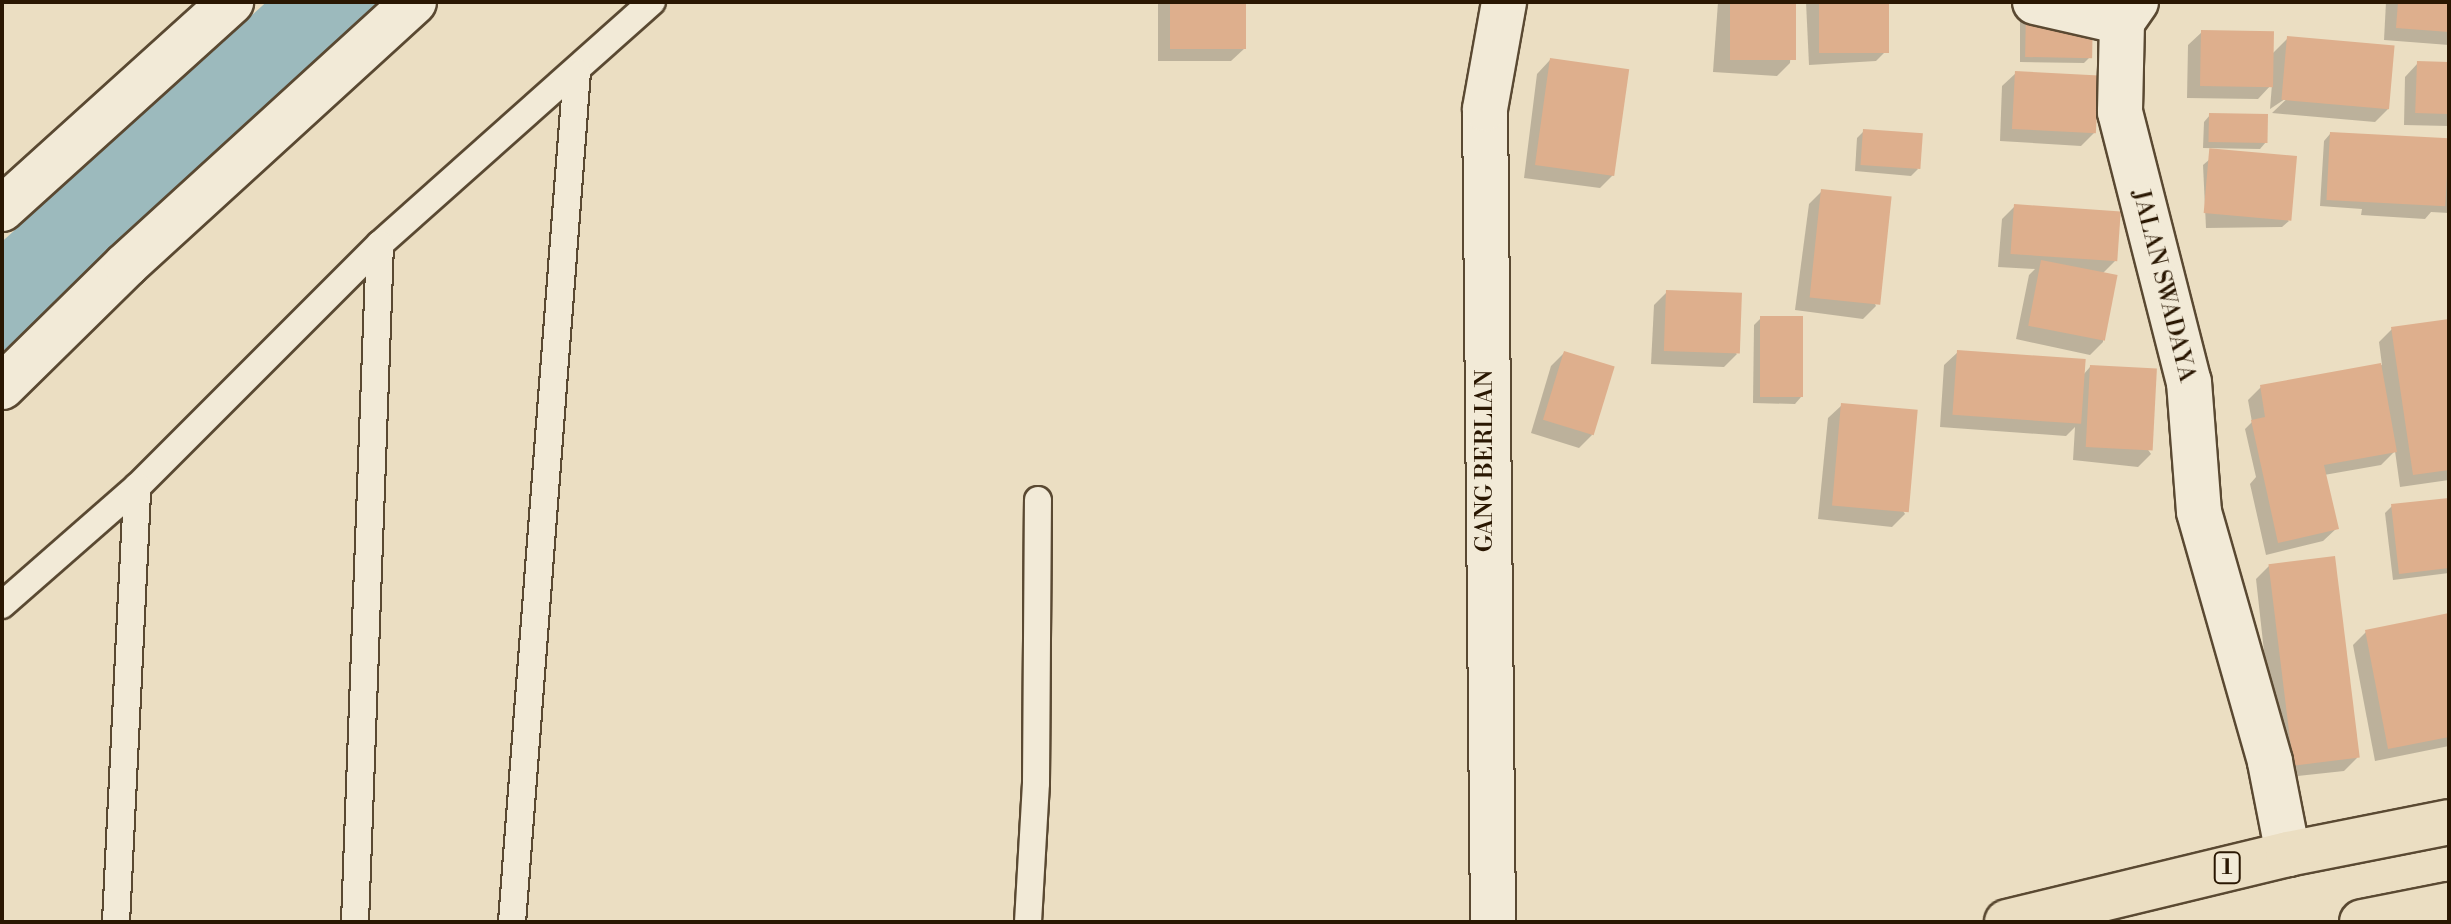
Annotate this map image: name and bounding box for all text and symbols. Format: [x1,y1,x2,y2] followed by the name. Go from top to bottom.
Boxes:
[2125,187,2201,385] street label: JALAN SWADAYA
[1472,370,1500,552] street label: GANG BERLIAN
[2213,850,2241,886] road number: 1

